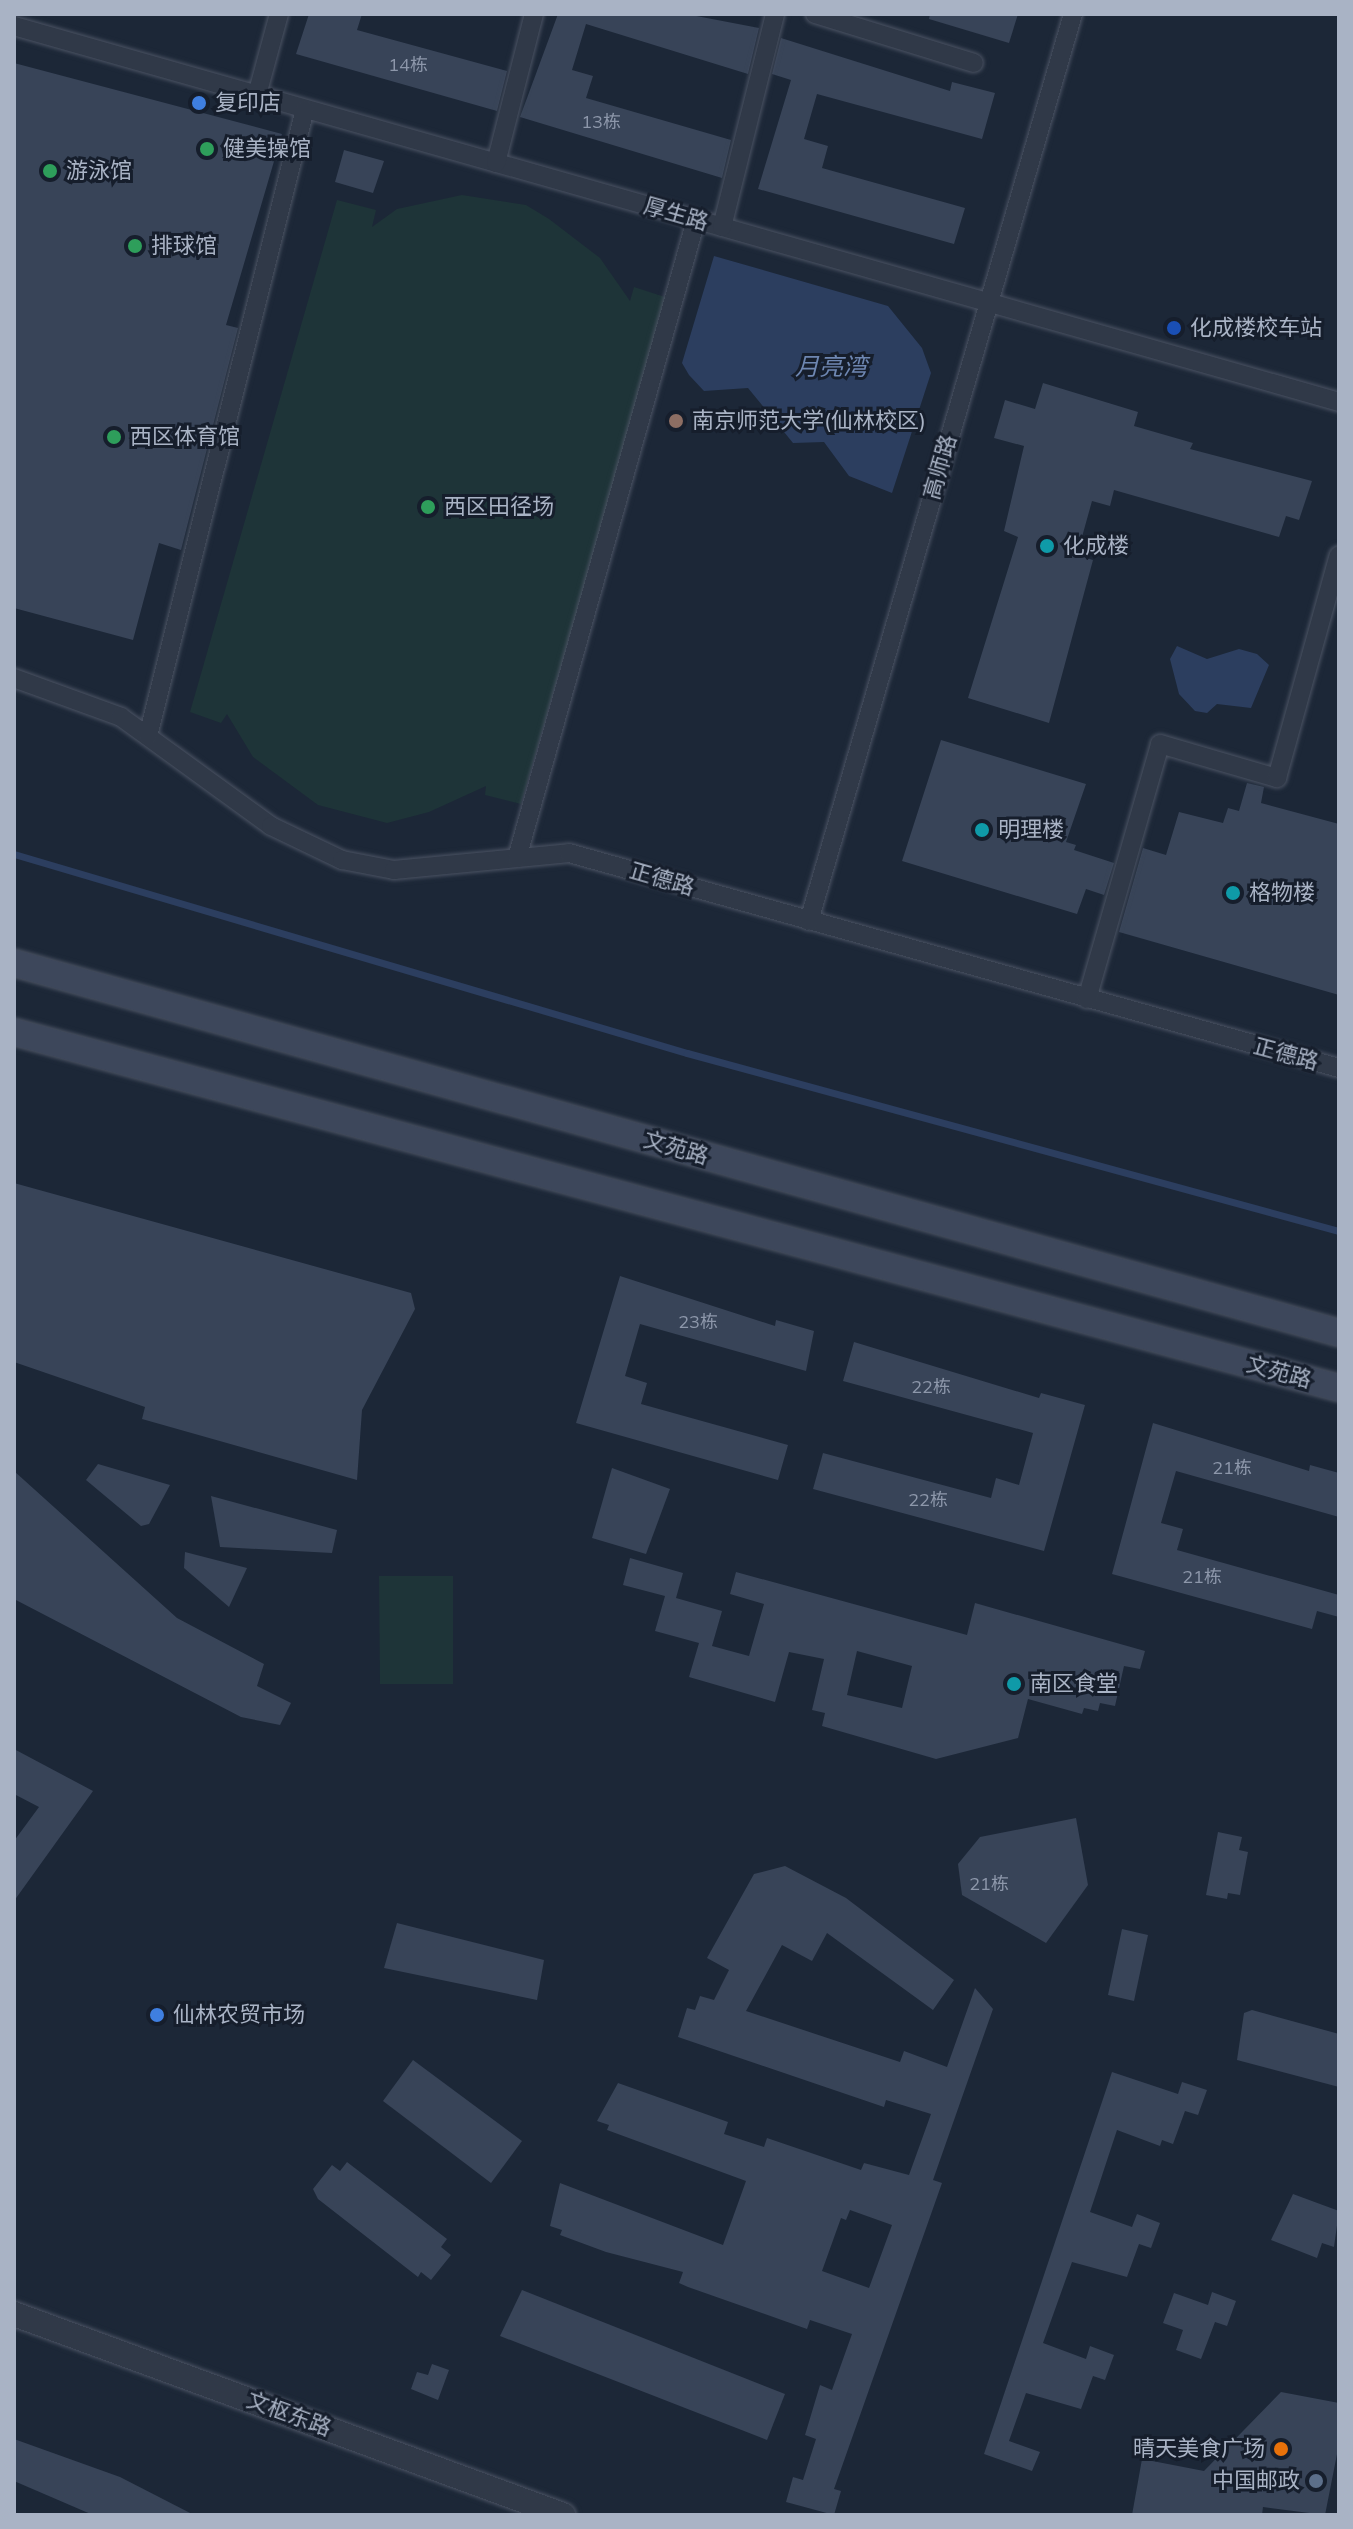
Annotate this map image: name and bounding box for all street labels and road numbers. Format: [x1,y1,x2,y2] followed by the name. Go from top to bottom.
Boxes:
[641,192,711,236] street label: 厚生路
[918,432,962,502] street label: 高师路
[627,857,697,901] street label: 正德路
[1251,1033,1321,1075] street label: 正德路
[641,1126,711,1170] street label: 文苑路
[1244,1351,1314,1393] street label: 文苑路
[243,2387,335,2441] street label: 文枢东路

